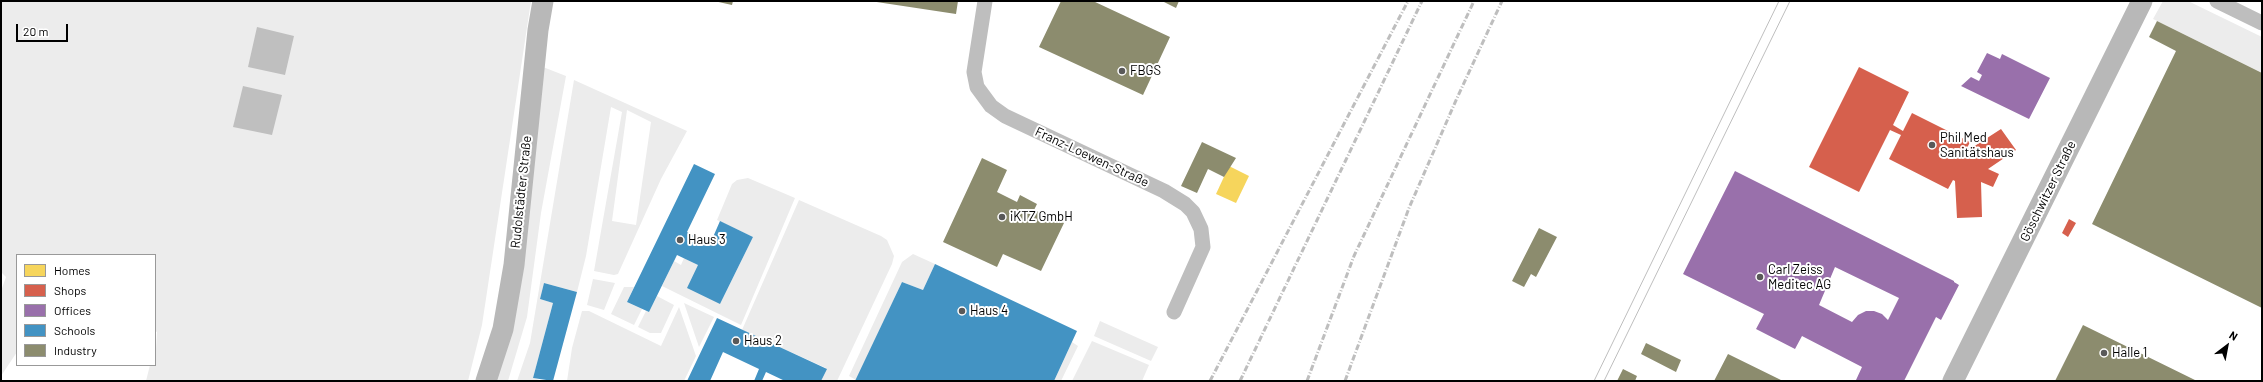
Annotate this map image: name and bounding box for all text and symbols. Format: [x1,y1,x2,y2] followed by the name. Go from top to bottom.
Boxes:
[18,16,70,42] scale bar
[23,24,49,38] text: 20 m
[1130,63,1161,79] place label: FBGS
[1117,66,1127,76] marker: FBGS
[1033,124,1151,190] street label: Franz-Loewen-Straße
[1940,130,2014,161] place label: Phil Med Sanitätshaus
[507,135,535,249] street label: Rudolstädter Straße
[2017,138,2079,244] street label: Göschwitzer Straße
[1927,140,1937,150] marker: Phil Med Sanitätshaus
[1010,209,1073,225] place label: iKTZ GmbH
[997,212,1007,222] marker: iKTZ GmbH
[688,232,726,248] place label: Haus 3
[675,235,685,245] marker: Haus 3
[16,254,156,366] legend
[1768,262,1831,293] place label: Carl Zeiss Meditec AG
[54,263,90,277] text: Homes
[1755,272,1765,282] marker: Carl Zeiss Meditec AG
[54,283,86,297] text: Shops
[54,303,91,317] text: Offices
[970,303,1008,319] place label: Haus 4
[957,306,967,316] marker: Haus 4
[54,323,95,337] text: Schools
[2207,326,2247,366] north arrow
[2227,328,2240,343] text: N
[744,333,782,349] place label: Haus 2
[731,336,741,346] marker: Haus 2
[54,343,97,357] text: Industry
[2112,345,2147,361] place label: Halle 1
[2099,348,2109,358] marker: Halle 1

